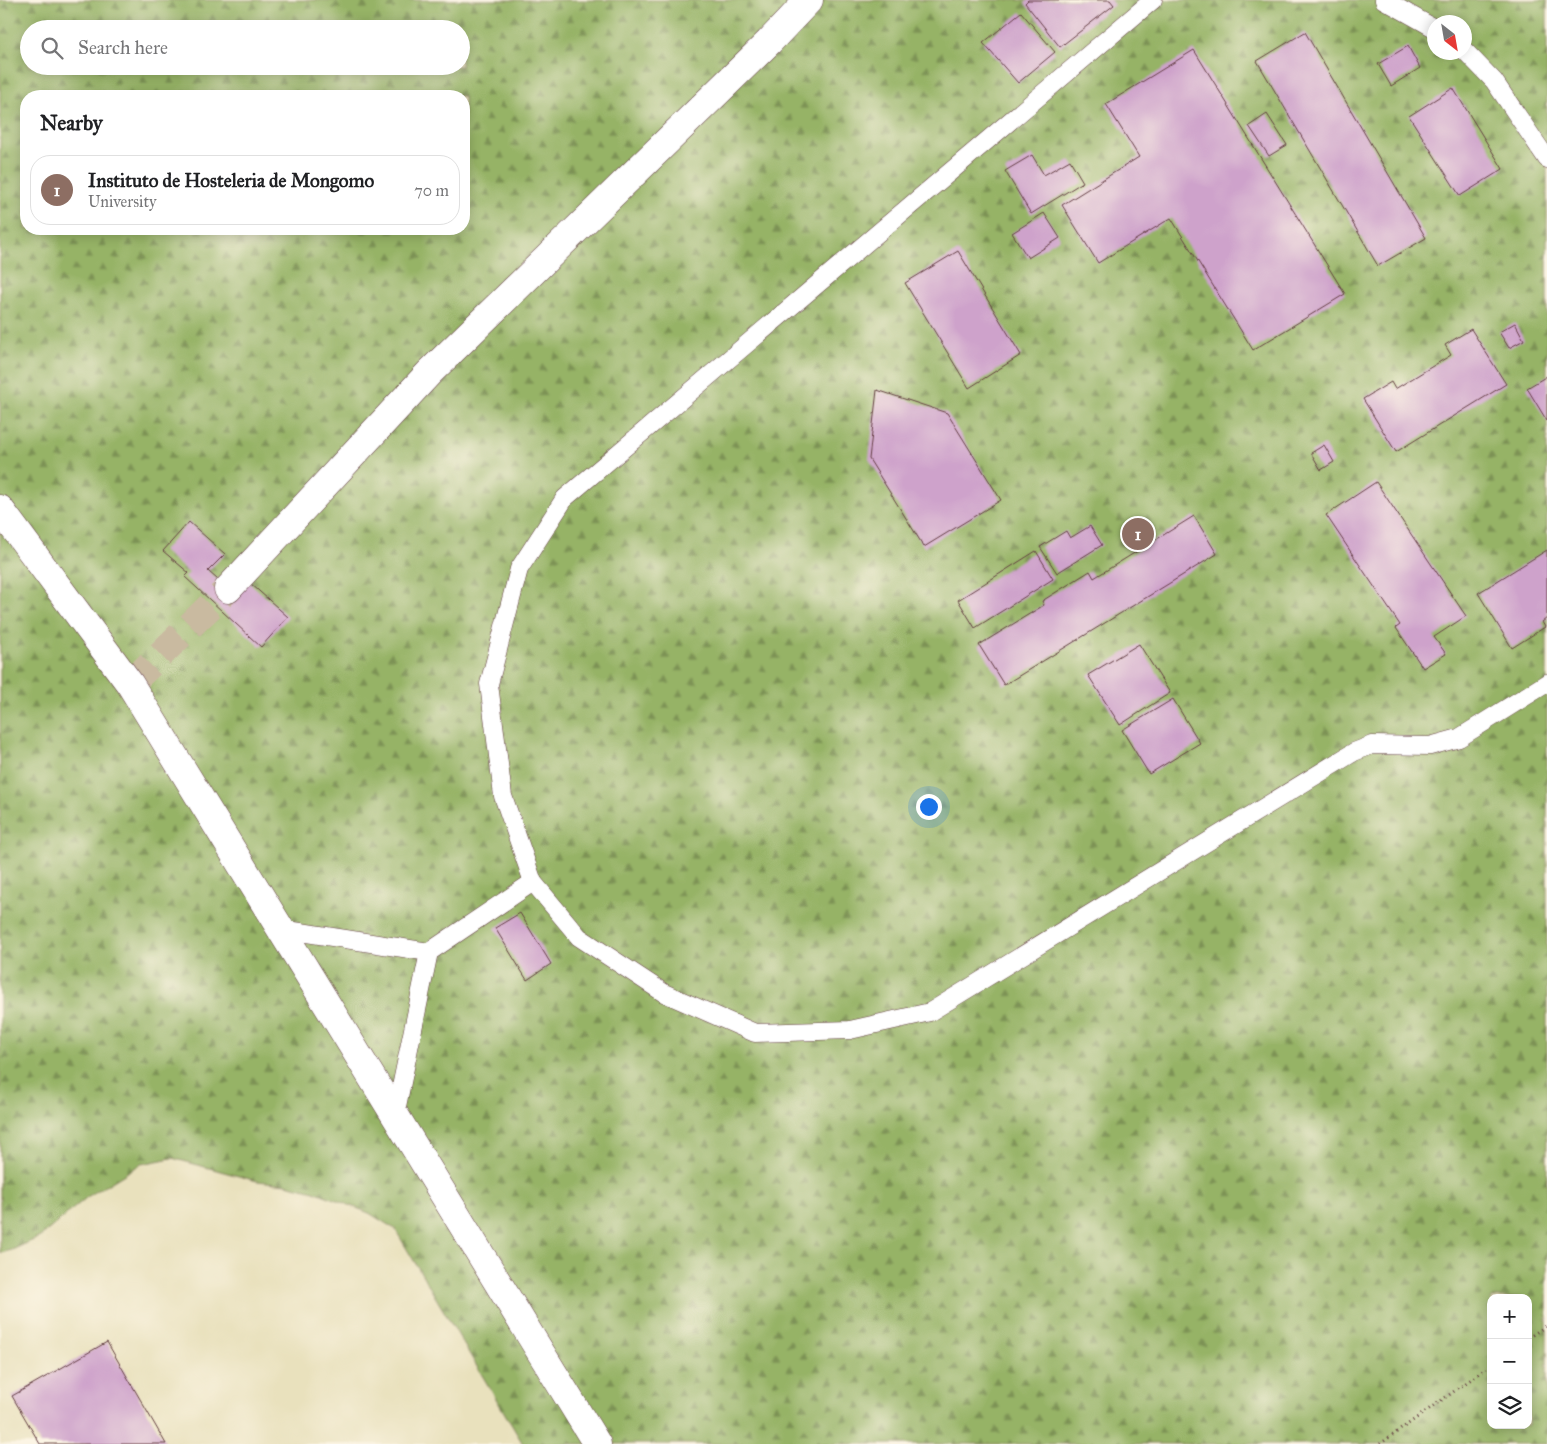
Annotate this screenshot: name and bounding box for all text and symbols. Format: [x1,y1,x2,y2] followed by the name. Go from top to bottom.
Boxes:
[1427,15,1472,60] north arrow
[20,20,470,75] search box
[38,34,66,62] icon: search
[78,36,168,59] text: Search here
[40,110,103,136] text: Nearby
[88,169,374,192] text: Instituto de Hosteleria de Mongomo
[54,181,60,200] text: 1
[414,181,449,200] text: 70 m
[88,192,157,211] text: University
[1122,515,1154,553] pin: 1
[916,794,942,820] your location
[1487,1294,1532,1429] map controls
[1487,1294,1532,1339] button: +
[1487,1339,1532,1384] button: −
[1487,1384,1532,1429] button: layers

